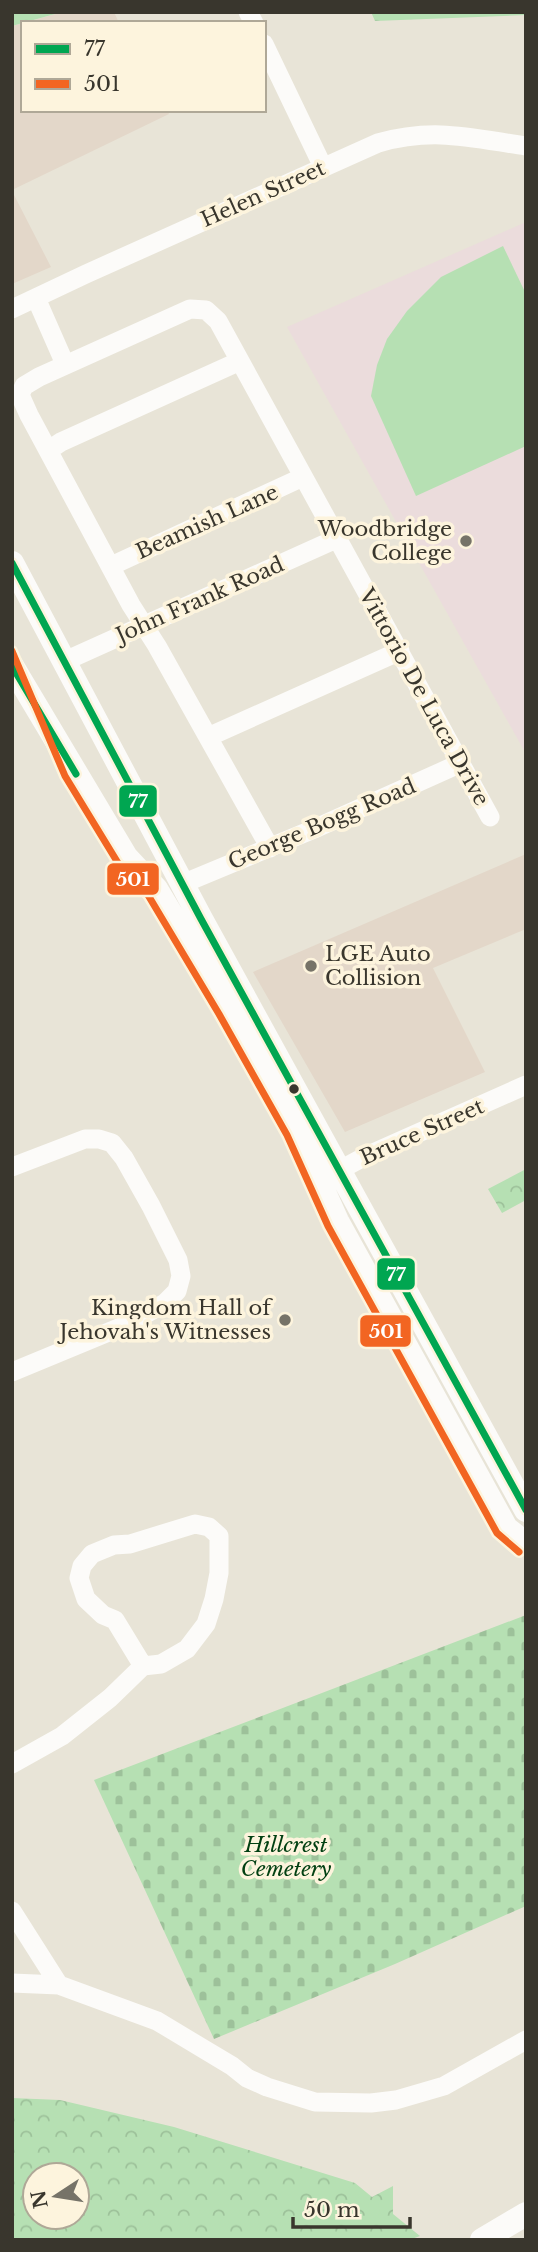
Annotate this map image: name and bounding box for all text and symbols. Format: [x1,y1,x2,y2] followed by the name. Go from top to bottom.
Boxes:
[21,21,266,112] legend
[84,36,106,62] text: 77
[84,71,120,97] text: 501
[197,155,329,233] street label: Helen Street
[132,479,282,565] street label: Beamish Lane
[317,516,452,566] place label: Woodbridge College
[458,533,474,549] marker: Woodbridge College
[109,551,288,650] street label: John Frank Road
[353,583,495,810] street label: Vittorio De Luca Drive
[224,773,420,875] street label: George Bogg Road
[118,784,158,818] line badge: 77
[128,790,149,813] text: 77
[106,862,160,896] line badge: 501
[116,868,150,891] text: 501
[325,941,431,991] place label: LGE Auto Collision
[303,958,319,974] marker: LGE Auto Collision
[287,1082,301,1096] unlabelled marker
[356,1093,488,1171] street label: Bruce Street
[376,1257,416,1291] line badge: 77
[386,1263,407,1286] text: 77
[56,1295,273,1345] place label: Kingdom Hall of Jehovah's Witnesses
[277,1312,293,1328] marker: Kingdom Hall of Jehovah's Witnesses
[359,1314,412,1348] line badge: 501
[369,1320,403,1343] text: 501
[241,1832,331,1882] park label: Hillcrest Cemetery
[21,2161,91,2231] north arrow
[293,2186,410,2230] scale bar
[27,2188,53,2211] text: N
[304,2197,360,2223] text: 50 m

